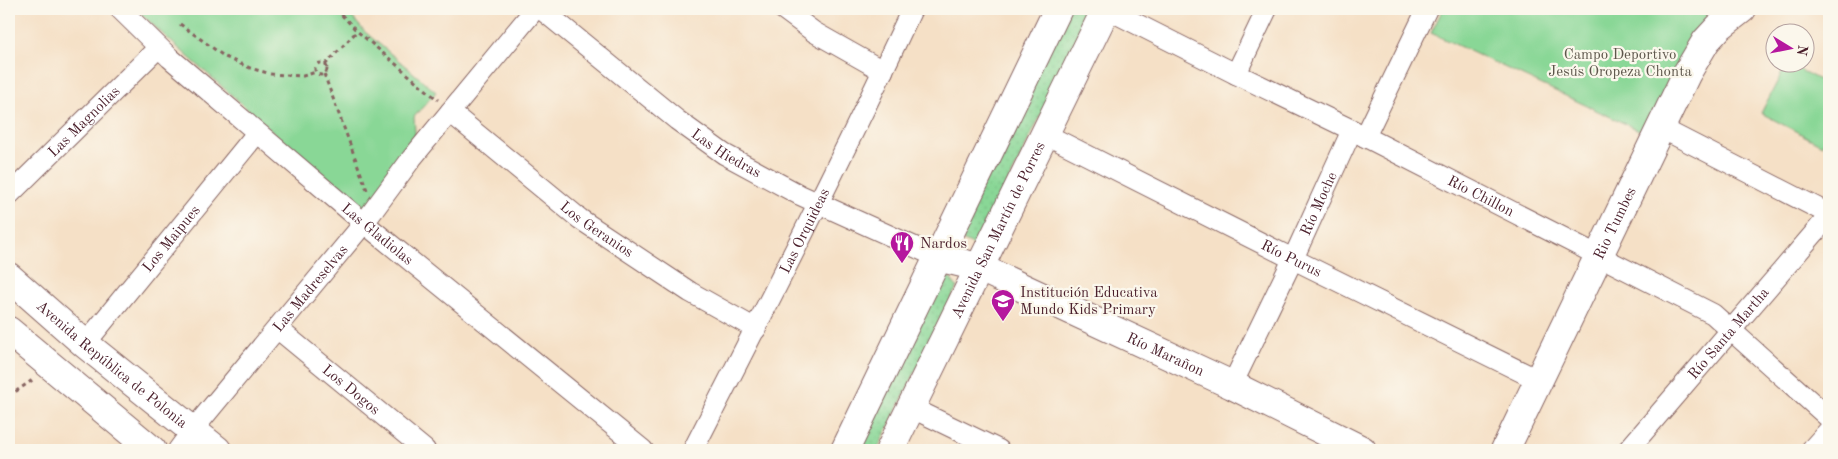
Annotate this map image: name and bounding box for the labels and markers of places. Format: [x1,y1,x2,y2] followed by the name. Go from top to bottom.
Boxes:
[889,230,915,264] restaurant icon: Nardos
[920,237,967,252] place label: Nardos
[1020,286,1158,318] place label: Institución Educativa Mundo Kids Primary
[990,288,1016,322] school or university icon: Institución Educativa Mundo Kids Primary

